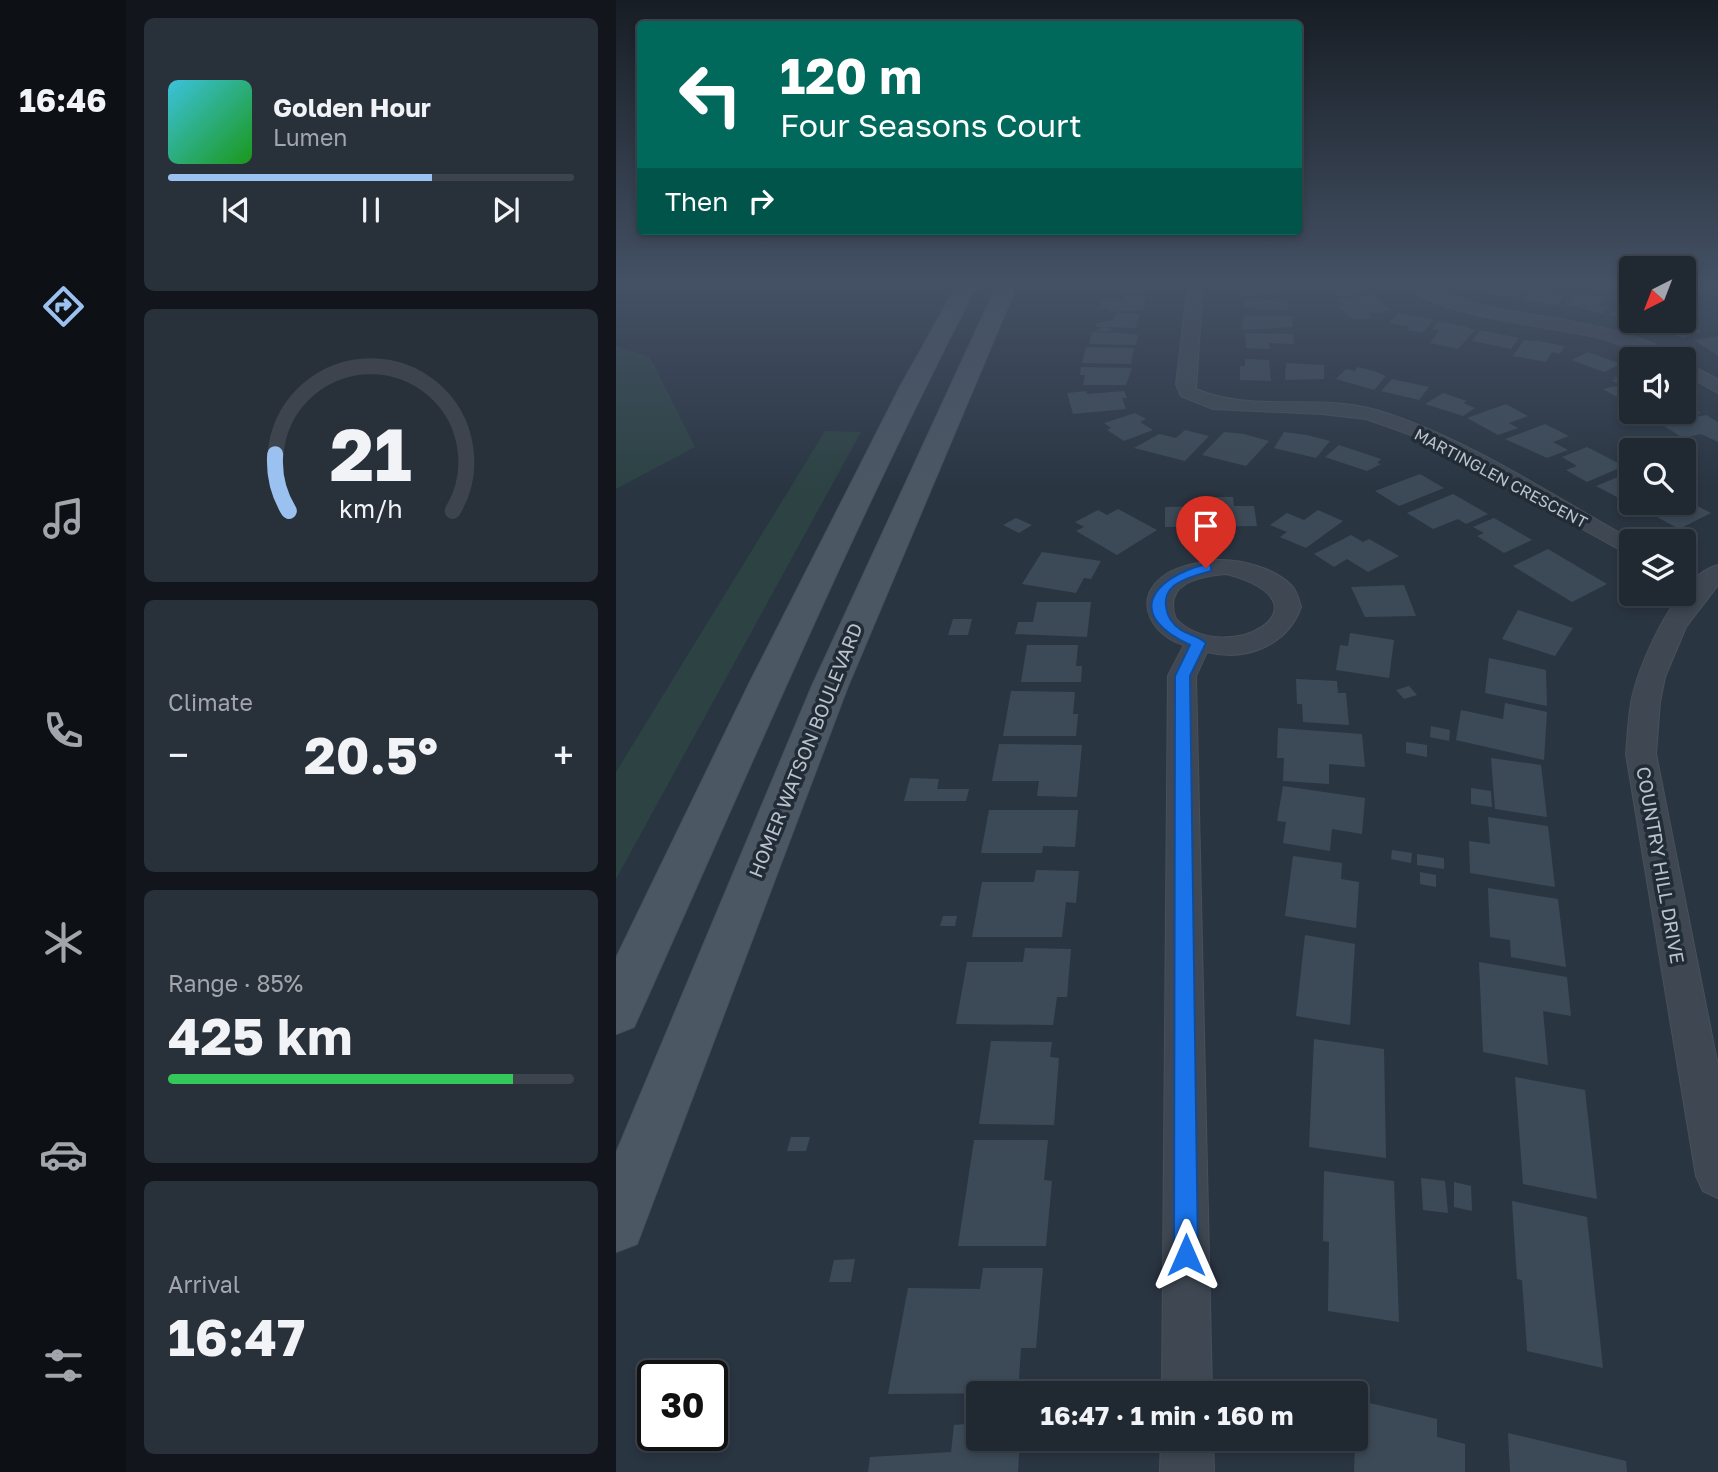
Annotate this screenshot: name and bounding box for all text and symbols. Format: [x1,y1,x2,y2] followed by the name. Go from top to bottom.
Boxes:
[780,46,922,105] text: 120 m
[665,49,756,140] icon: left
[19,81,107,119] text: 16:46
[273,92,431,123] text: Golden Hour
[780,106,1082,144] text: Four Seasons Court
[273,123,347,151] text: Lumen
[742,182,780,220] icon: right
[665,186,728,217] text: Then
[217,191,255,229] icon: previous
[352,191,390,229] icon: pause
[487,191,525,229] icon: next
[1619,256,1696,332] north arrow
[1619,256,1696,606] map controls
[39,282,88,331] icon: directions
[1619,347,1696,424] button: sound
[330,411,412,498] text: 21
[1411,424,1591,532] street label: MARTINGLEN CRESCENT
[1619,438,1696,515] button: search
[339,493,403,524] text: km/h
[39,494,88,543] icon: music
[1176,496,1236,568] pin
[1187,507,1225,545] icon: arrive
[1619,529,1696,606] button: layers
[743,619,867,881] street label: HOMER WATSON BOULEVARD
[168,688,253,716] text: Climate
[39,706,88,755] icon: phone
[304,723,438,785] text: 20.5°
[168,732,189,777] text: −
[553,732,574,777] text: +
[1632,765,1690,965] street label: COUNTRY HILL DRIVE
[39,918,88,967] icon: climate
[168,969,303,997] text: Range · 85%
[168,1004,353,1066] text: 425 km
[39,1130,88,1179] icon: car
[1149,1218,1223,1292] position arrow
[168,1270,240,1298] text: Arrival
[168,1305,305,1367] text: 16:47
[39,1341,88,1390] icon: filters
[637,1360,728,1451] speed limit sign: 30
[1041,1400,1293,1431] text: 16:47 · 1 min · 160 m

